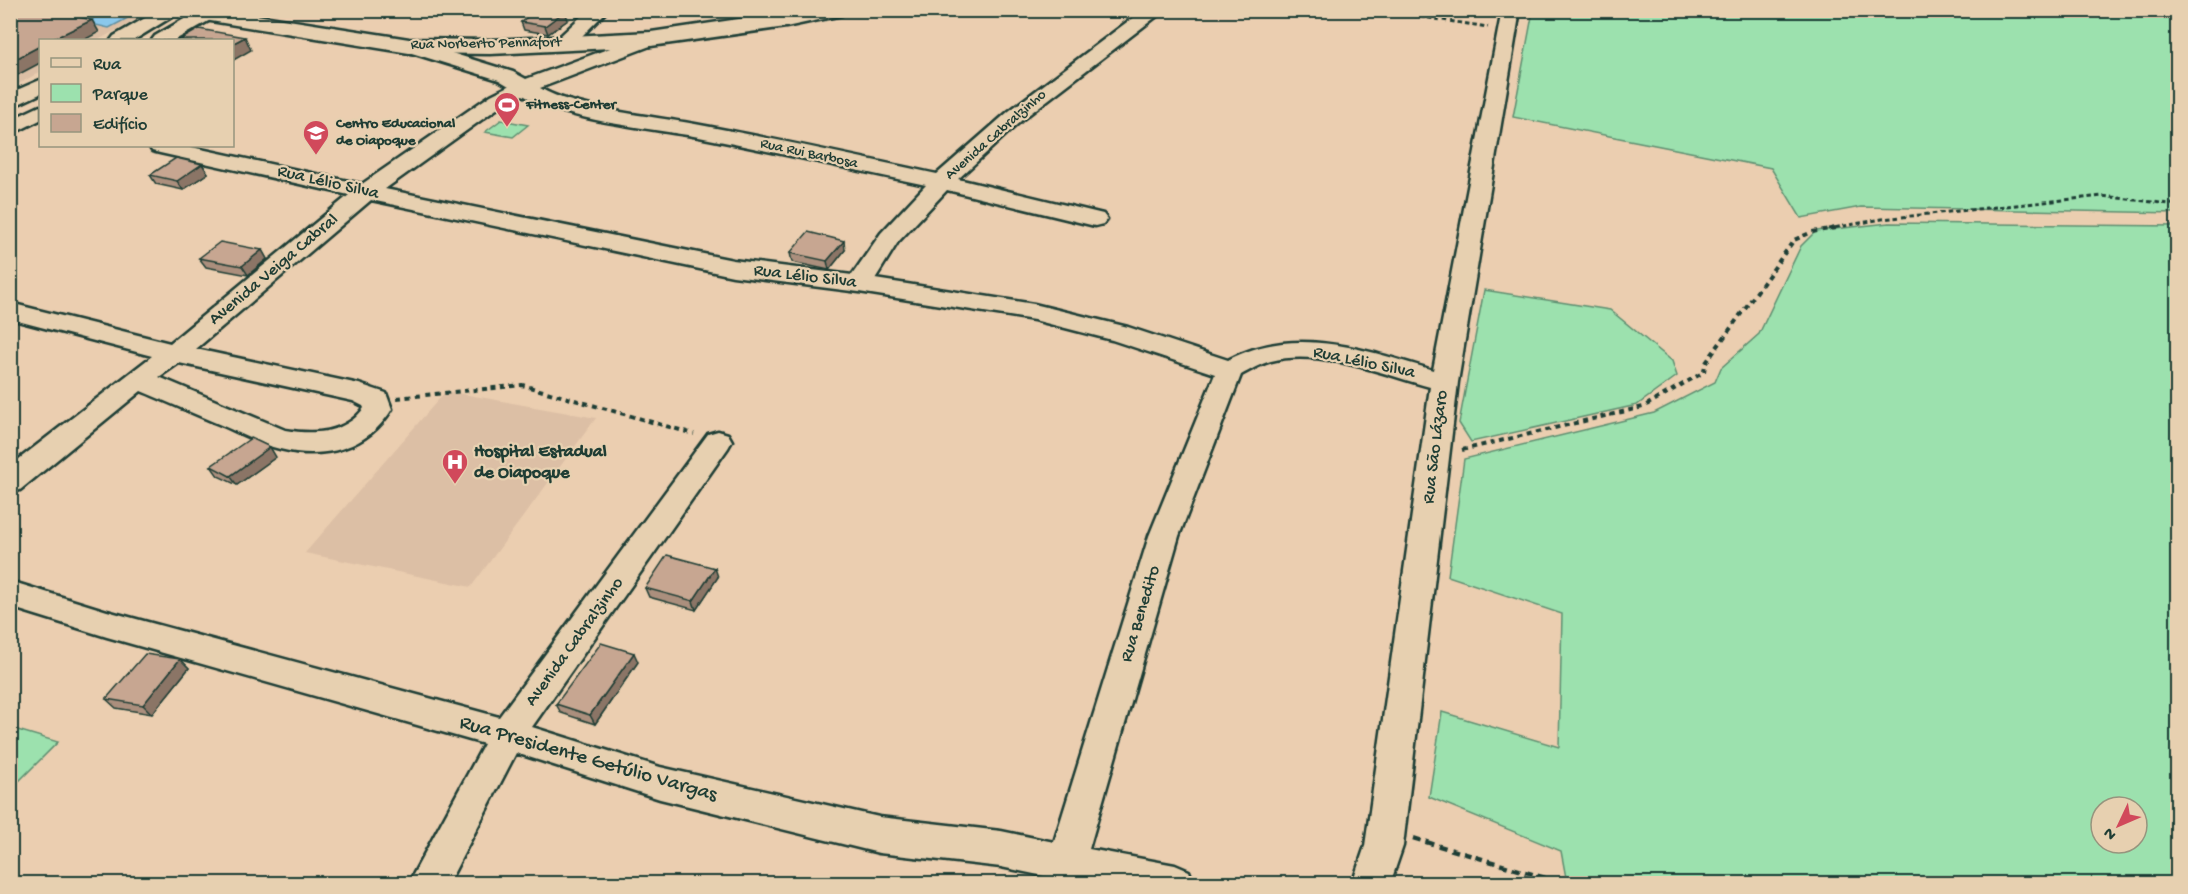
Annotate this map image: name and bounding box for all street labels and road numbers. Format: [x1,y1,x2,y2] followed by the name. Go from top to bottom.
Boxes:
[411,34,563,54] street label: Rua Norberto Pennafort
[942,86,1051,184] street label: Avenida Cabralzinho
[759,135,860,173] street label: Rua Rui Barbosa
[275,161,382,205] street label: Rua Lélio Silva
[205,210,343,330] street label: Avenida Veiga Cabral
[752,260,859,294] street label: Rua Lélio Silva
[1311,342,1418,384] street label: Rua Lélio Silva
[1419,389,1453,505] street label: Rua São Lázaro
[1116,563,1166,665] street label: Rua Benedito
[521,573,629,711] street label: Avenida Cabralzinho
[456,711,721,809] street label: Rua Presidente Getúlio Vargas

